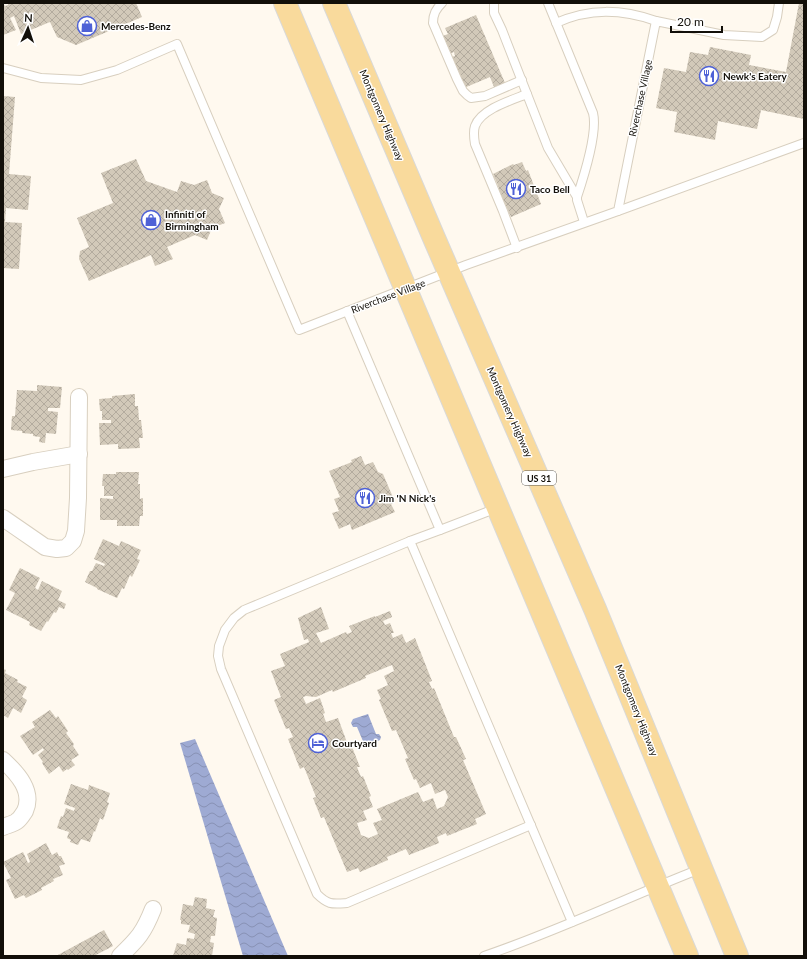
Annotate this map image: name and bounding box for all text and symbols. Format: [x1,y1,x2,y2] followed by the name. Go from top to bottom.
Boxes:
[8,8,48,48] north arrow
[671,8,722,34] scale bar
[24,11,33,24] text: N
[677,14,704,29] text: 20 m
[76,15,98,37] shop icon: Mercedes-Benz
[101,20,171,32] place label: Mercedes-Benz
[626,58,654,138] street label: Riverchase Village
[698,65,720,87] restaurant icon: Newk's Eatery
[357,68,407,163] street label: Montgomery Highway
[723,70,787,82] place label: Newk's Eatery
[505,178,527,200] restaurant icon: Taco Bell
[530,183,570,195] place label: Taco Bell
[165,208,219,232] place label: Infiniti of Birmingham
[140,209,162,231] shop icon: Infiniti of Birmingham
[349,276,427,316] street label: Riverchase Village
[485,365,536,460] street label: Montgomery Highway
[522,471,556,485] road number: US 31
[354,487,376,509] restaurant icon: Jim 'N Nick's
[379,492,436,504] place label: Jim 'N Nick's
[613,662,661,758] street label: Montgomery Highway
[307,732,329,754] hotel icon: Courtyard
[332,737,377,749] place label: Courtyard

